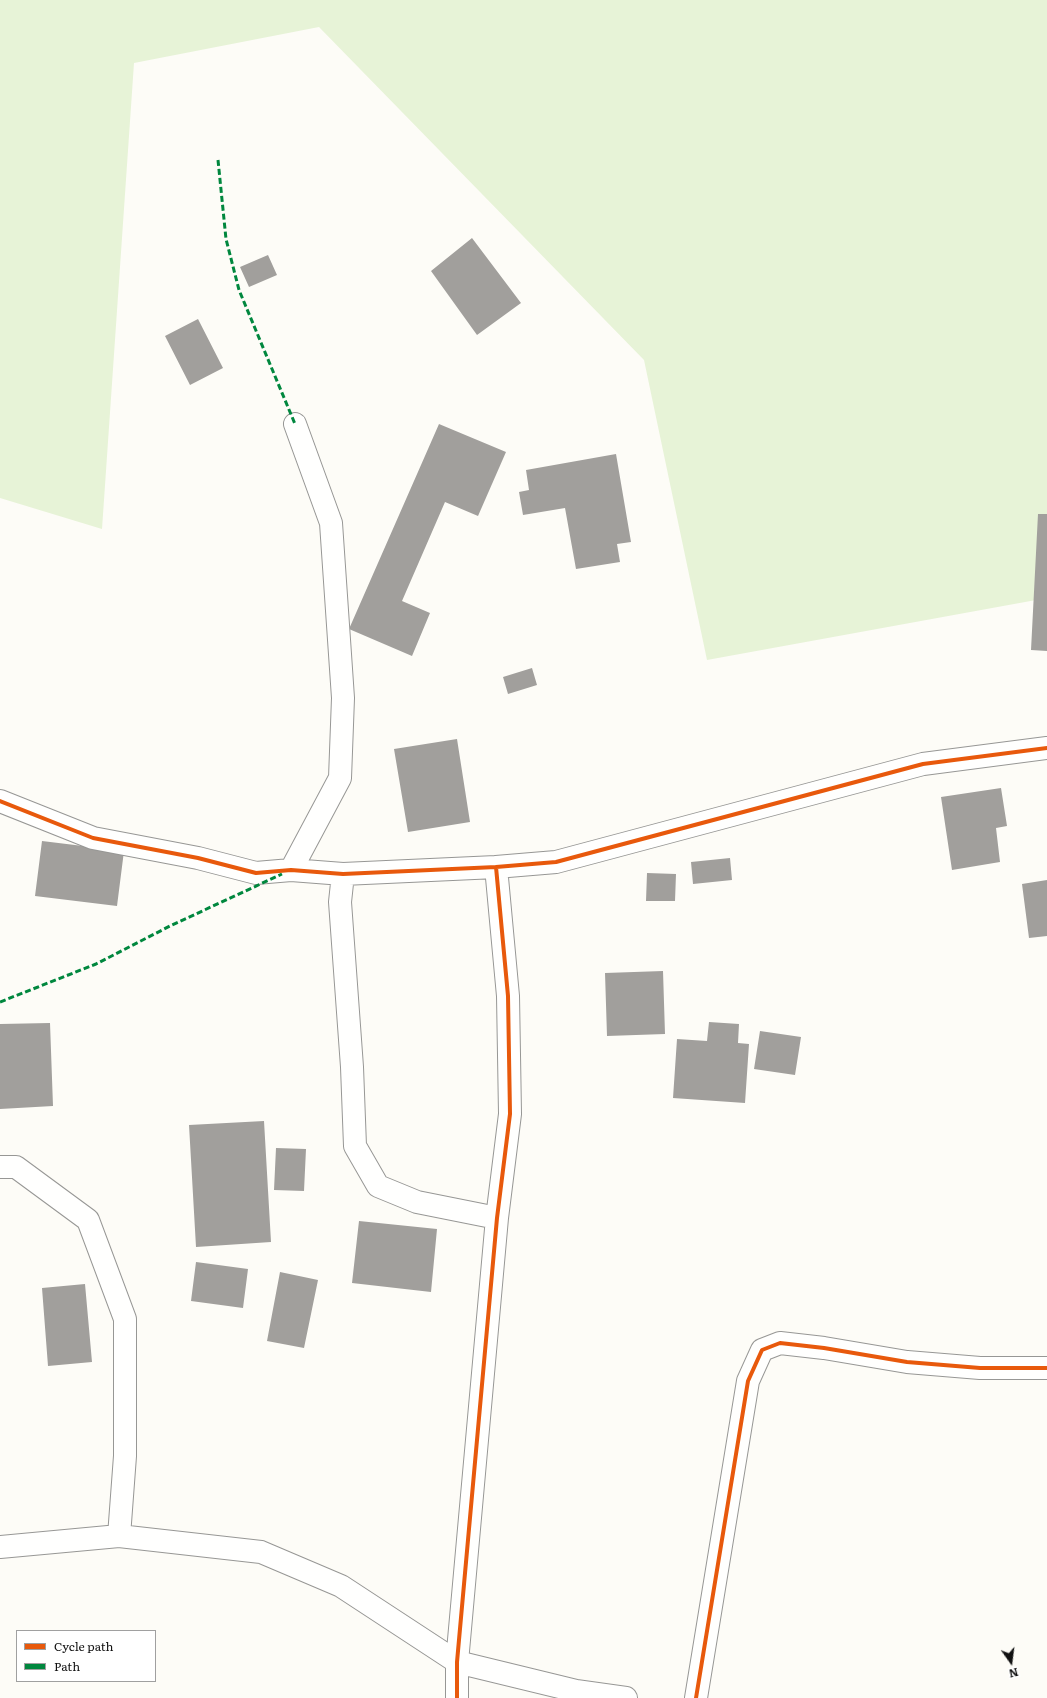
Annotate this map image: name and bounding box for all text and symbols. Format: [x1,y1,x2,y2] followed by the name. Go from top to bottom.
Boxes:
[16,1630,156,1682] legend
[54,1637,114,1655] text: Cycle path
[991,1642,1031,1682] north arrow
[54,1657,80,1675] text: Path
[1007,1665,1020,1683] text: N

